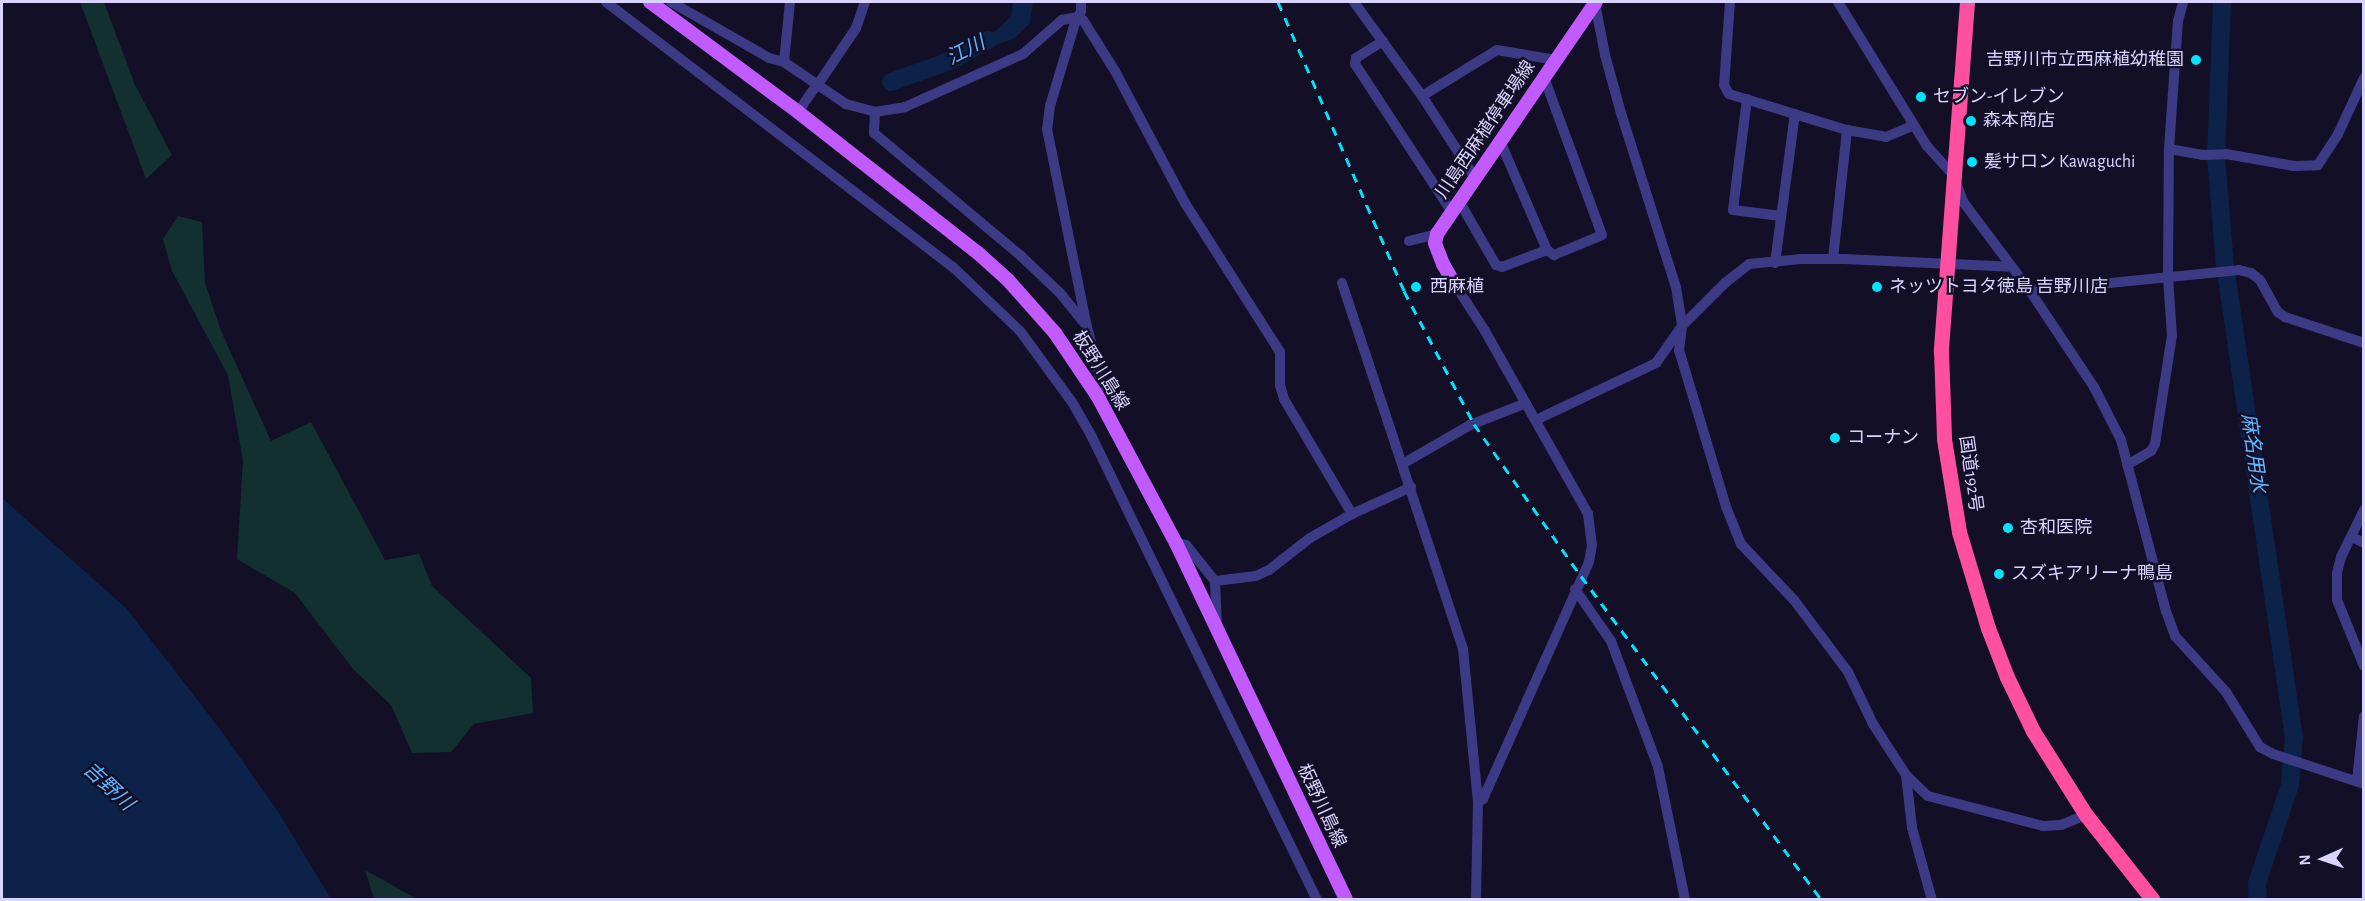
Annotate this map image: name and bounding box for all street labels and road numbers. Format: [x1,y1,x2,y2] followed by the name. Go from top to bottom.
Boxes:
[1432,57,1540,203] street label: 川島西麻植停車場線
[1067,327,1133,415] street label: 板野川島線
[1954,434,1986,514] street label: 国道192号
[1292,761,1350,851] street label: 板野川島線

